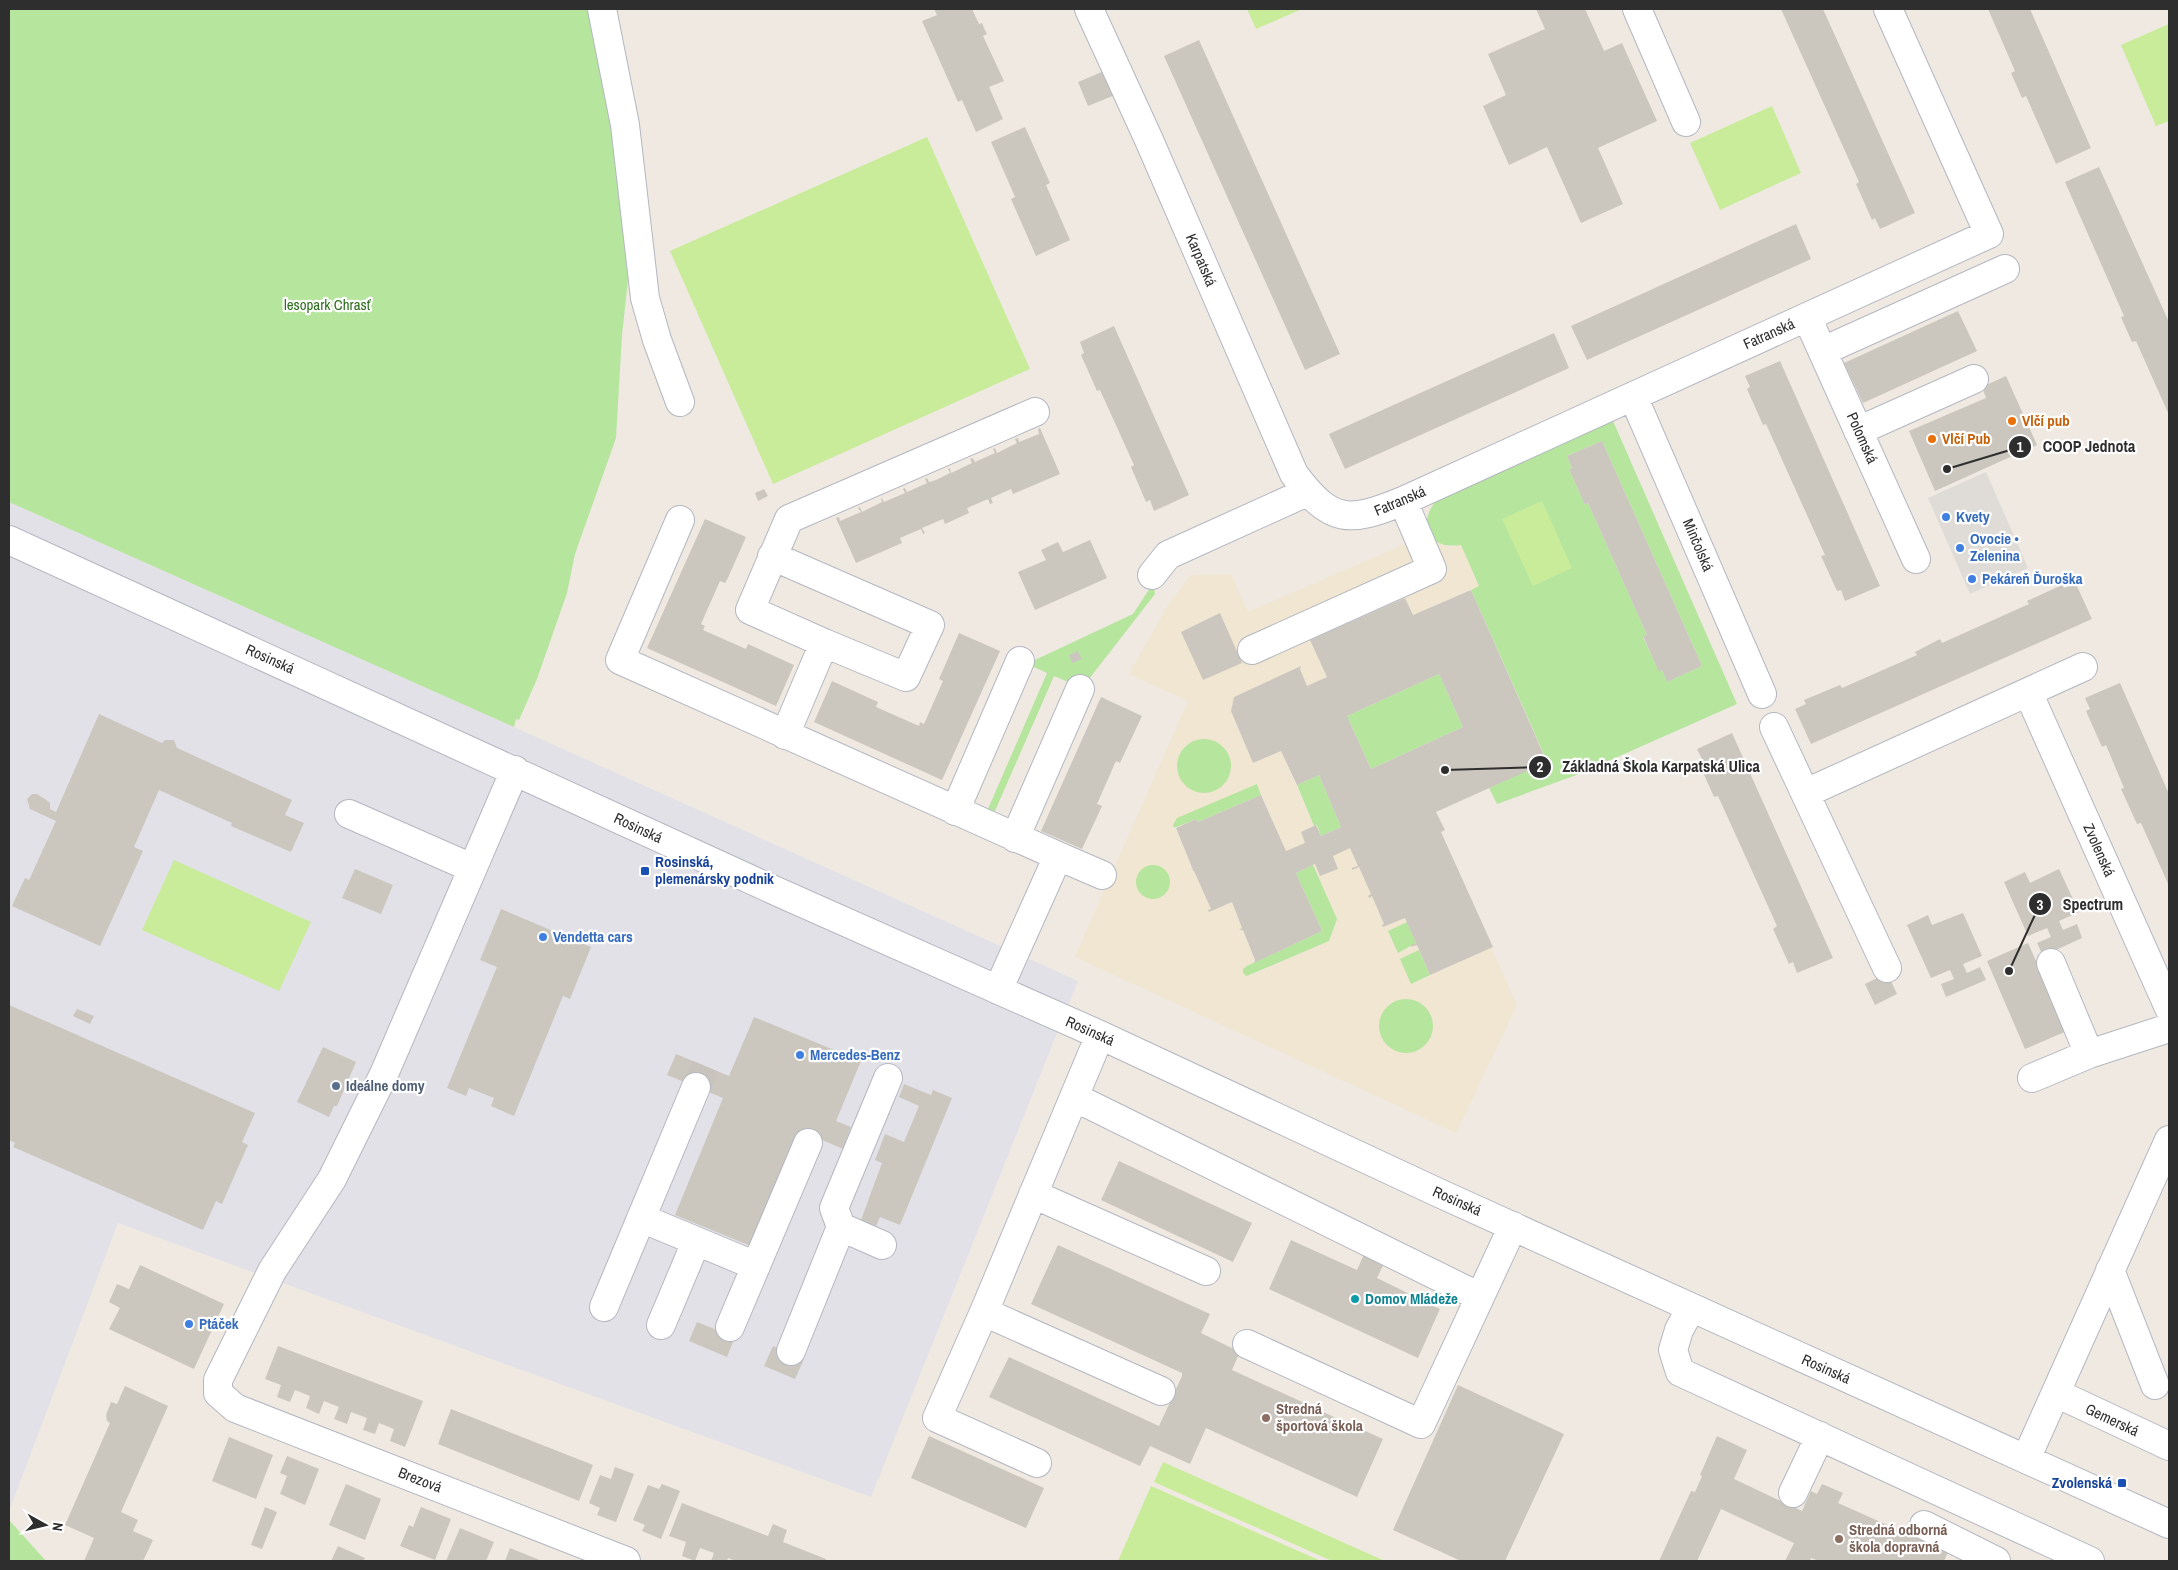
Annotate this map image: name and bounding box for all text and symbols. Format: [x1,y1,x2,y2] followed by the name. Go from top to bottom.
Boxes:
[1181,230,1222,290] street label: Karpatská
[284,294,372,315] park label: lesopark Chrasť
[1740,313,1798,354] street label: Fatranská
[1842,409,1883,467] street label: Polomská
[2022,410,2070,431] place label: Vlčí pub
[2006,415,2018,427] marker: Vlčí pub
[1942,428,1991,449] place label: Vlčí Pub
[2008,431,2145,462] callout: COOP Jednota
[1926,433,1938,445] marker: Vlčí Pub
[2043,435,2136,457] text: COOP Jednota
[2017,436,2024,457] text: 1
[1371,480,1429,521] street label: Fatranská
[1956,506,1990,527] place label: Kvety
[1940,511,1952,523] marker: Kvety
[1678,515,1719,575] street label: Minčolská
[1970,528,2020,566] place label: Ovocie • Zelenina
[1954,542,1966,554] marker: Ovocie • Zelenina
[1982,568,2083,589] place label: Pekáreň Ďuroška
[1966,573,1978,585] marker: Pekáreň Ďuroška
[243,639,298,679] street label: Rosinská
[1527,751,1770,782] callout: Základná Škola Karpatská Ulica
[1562,755,1761,777] text: Základná Škola Karpatská Ulica
[1537,756,1544,777] text: 2
[611,807,666,848] street label: Rosinská
[2078,820,2121,880] street label: Zvolenská
[655,851,774,889] place label: Rosinská, plemenársky podnik
[639,865,651,877] marker: Rosinská, plemenársky podnik
[2027,889,2133,920] callout: Spectrum
[2063,893,2123,915] text: Spectrum
[2037,894,2044,915] text: 3
[553,926,633,947] place label: Vendetta cars
[537,931,549,943] marker: Vendetta cars
[1063,1011,1118,1051] street label: Rosinská
[810,1044,900,1065] place label: Mercedes-Benz
[794,1049,806,1061] marker: Mercedes-Benz
[346,1075,425,1096] place label: Ideálne domy
[330,1080,342,1092] marker: Ideálne domy
[1430,1181,1485,1221] street label: Rosinská
[1365,1288,1458,1309] place label: Domov Mládeže
[1349,1293,1361,1305] marker: Domov Mládeže
[199,1313,239,1334] place label: Ptáček
[183,1318,195,1330] marker: Ptáček
[1799,1349,1854,1389] street label: Rosinská
[1276,1398,1363,1436] place label: Stredná športová škola
[2082,1398,2142,1441] street label: Gemerská
[1260,1412,1272,1424] marker: Stredná športová škola
[395,1462,445,1497] street label: Brezová
[2052,1472,2112,1493] place label: Zvolenská
[2116,1477,2128,1489] marker: Zvolenská
[20,1500,70,1550] north arrow
[1849,1519,1948,1557] place label: Stredná odborná škola dopravná
[48,1521,67,1532] text: N
[1833,1533,1845,1545] marker: Stredná odborná škola dopravná

